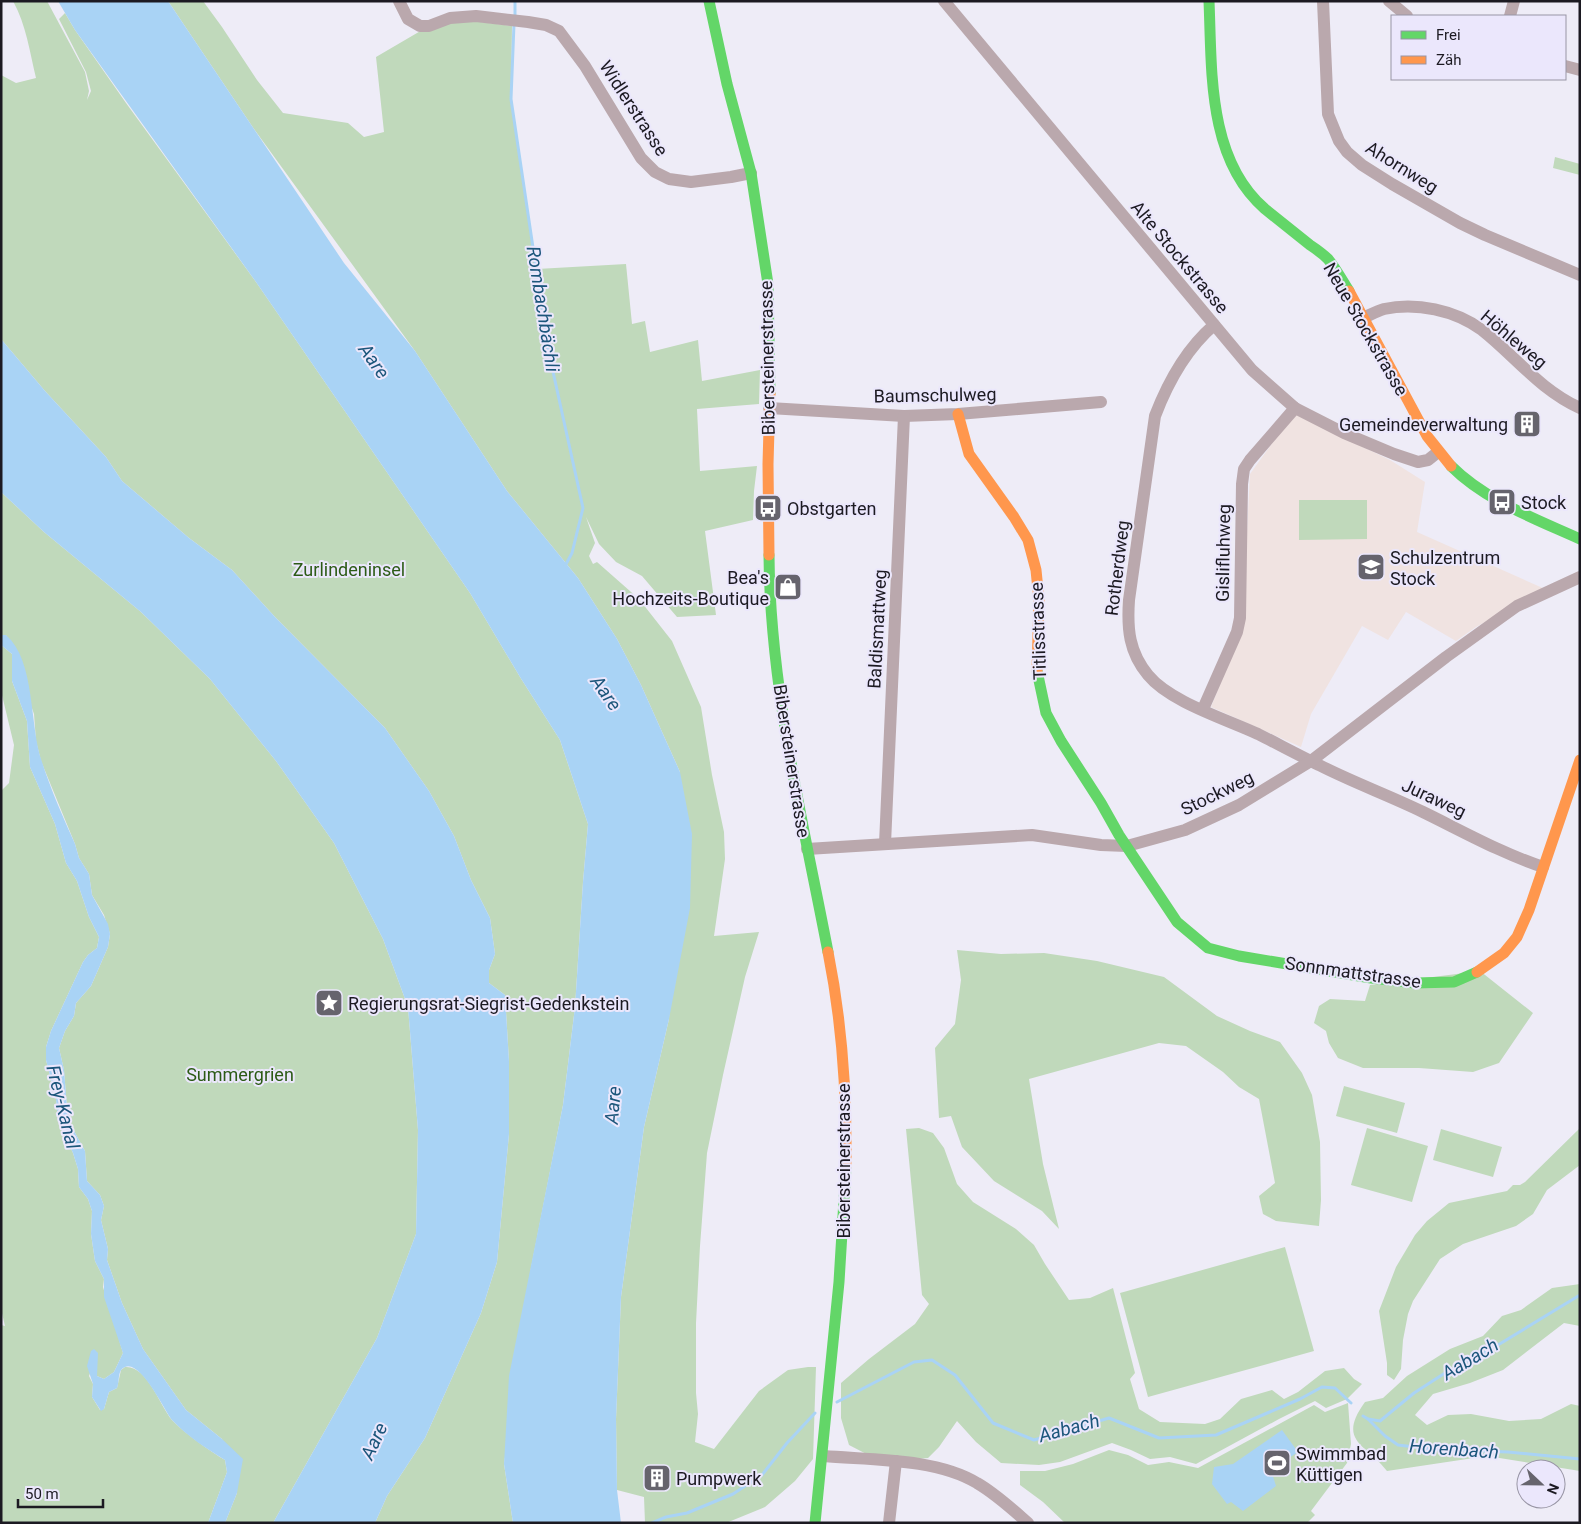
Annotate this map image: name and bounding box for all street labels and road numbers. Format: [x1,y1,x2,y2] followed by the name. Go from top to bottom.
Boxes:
[595,56,673,160] street label: Widlerstrasse
[1362,137,1442,197] street label: Ahornweg
[1127,197,1233,317] street label: Alte Stockstrasse
[1319,259,1413,399] street label: Neue Stockstrasse
[755,280,779,436] street label: Bibersteinerstrasse
[1477,305,1551,373] street label: Höhleweg
[873,383,997,407] street label: Baumschulweg
[1212,504,1234,602] street label: Gislifluhweg
[1101,519,1133,617] street label: Rotherdweg
[863,569,891,689] street label: Baldismattweg
[1026,582,1050,680] street label: Titlisstrasse
[770,683,814,839] street label: Bibersteinerstrasse
[1177,766,1257,820] street label: Stockweg
[1398,774,1470,822] street label: Juraweg
[1284,952,1422,992] street label: Sonnmattstrasse
[833,1084,854,1238] street label: Bibersteinerstrasse

